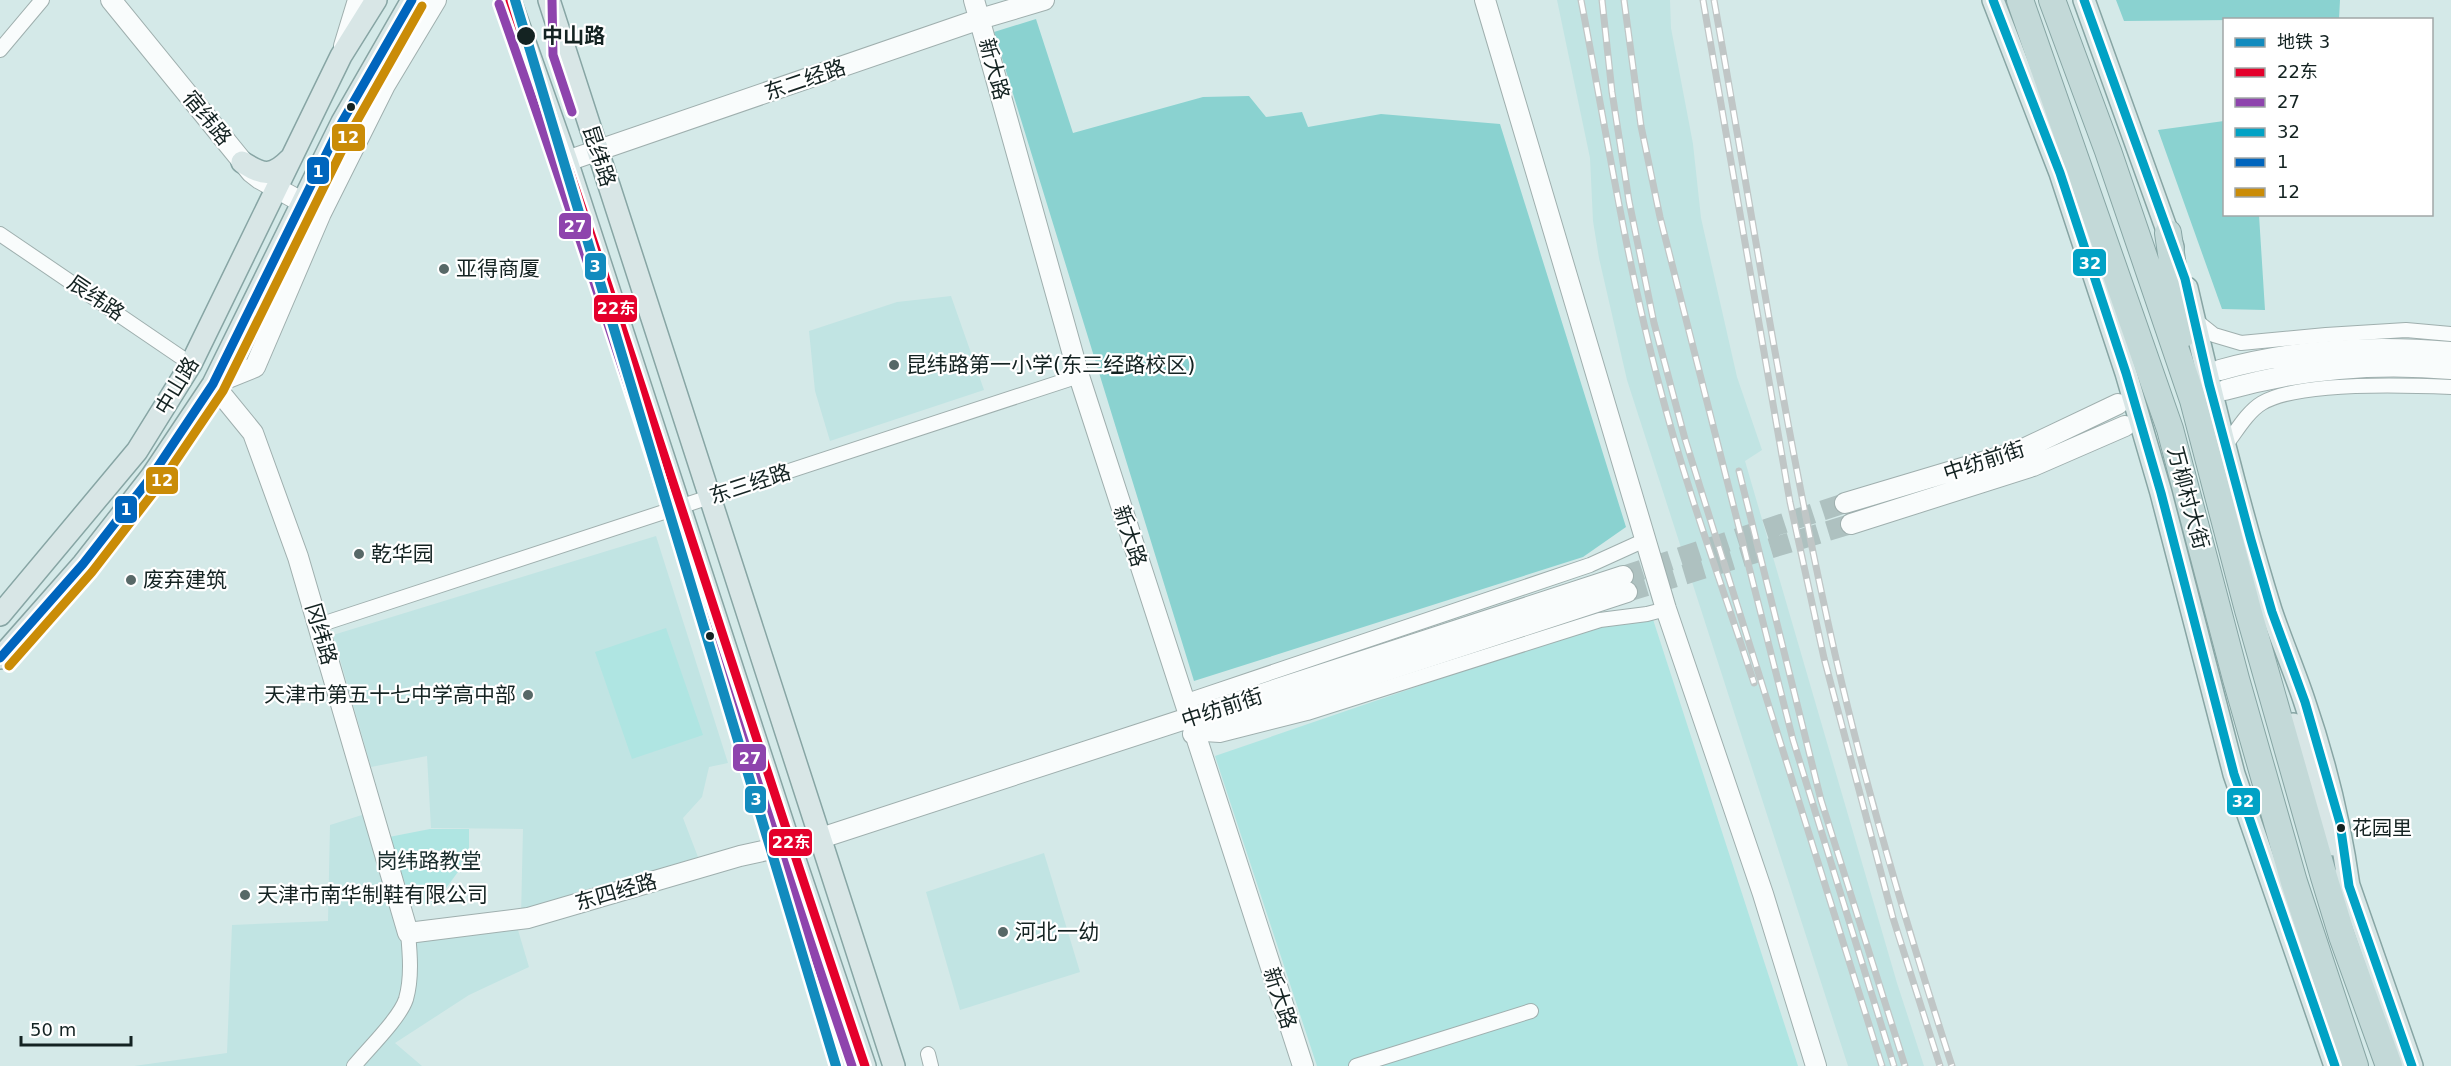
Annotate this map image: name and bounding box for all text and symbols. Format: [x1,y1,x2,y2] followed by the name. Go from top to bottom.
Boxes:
[2223,18,2433,216] legend
[542,24,605,48] place label: 中山路
[515,25,537,47] marker: 中山路
[2277,31,2330,52] text: 地铁 3
[974,35,1014,103] street label: 新大路
[761,55,849,105] street label: 东二经路
[2277,61,2318,82] text: 22东
[178,86,236,150] street label: 宿纬路
[2277,91,2300,112] text: 27
[345,101,357,113] unlabelled marker
[2277,121,2300,142] text: 32
[578,122,620,190] street label: 昆纬路
[331,123,366,152] line badge: 12
[337,128,359,147] text: 12
[2277,151,2288,172] text: 1
[306,156,330,185] line badge: 1
[312,162,324,181] text: 1
[2277,181,2300,202] text: 12
[558,212,592,240] line badge: 27
[564,217,586,236] text: 27
[2072,248,2107,277] line badge: 32
[584,252,607,281] line badge: 3
[2079,254,2101,273] text: 32
[456,257,540,281] place label: 亚得商厦
[589,257,601,276] text: 3
[437,262,451,276] marker: 亚得商厦
[63,270,129,326] street label: 辰纬路
[593,294,638,323] line badge: 22东
[597,299,635,318] text: 22东
[150,353,204,419] street label: 中山路
[906,353,1195,377] place label: 昆纬路第一小学(东三经路校区)
[887,358,901,372] marker: 昆纬路第一小学(东三经路校区)
[1940,437,2028,485] street label: 中纺前街
[2163,444,2213,552] street label: 万柳村大街
[706,460,794,508] street label: 东三经路
[145,466,179,495] line badge: 12
[151,471,173,490] text: 12
[114,495,138,524] line badge: 1
[120,500,132,519] text: 1
[1109,502,1151,570] street label: 新大路
[371,542,434,566] place label: 乾华园
[352,547,366,561] marker: 乾华园
[143,568,227,592] place label: 废弃建筑
[124,573,138,587] marker: 废弃建筑
[301,600,341,668] street label: 冈纬路
[704,630,716,642] unlabelled marker
[264,683,516,707] place label: 天津市第五十七中学高中部
[1178,684,1266,732] street label: 中纺前街
[521,688,535,702] marker: 天津市第五十七中学高中部
[732,743,767,772] line badge: 27
[739,749,761,768] text: 27
[744,785,767,814] line badge: 3
[2226,787,2261,816] line badge: 32
[750,790,762,809] text: 3
[2232,792,2254,811] text: 32
[2352,816,2412,840] place label: 花园里
[2335,822,2347,834] marker: 花园里
[768,828,813,857] line badge: 22东
[772,833,810,852] text: 22东
[377,849,482,873] park label: 岗纬路教堂
[572,869,660,915] street label: 东四经路
[257,883,488,907] place label: 天津市南华制鞋有限公司
[238,888,252,902] marker: 天津市南华制鞋有限公司
[1015,920,1099,944] place label: 河北一幼
[996,925,1010,939] marker: 河北一幼
[1259,964,1301,1032] street label: 新大路
[21,1009,130,1047] scale bar
[30,1019,76,1040] text: 50 m

